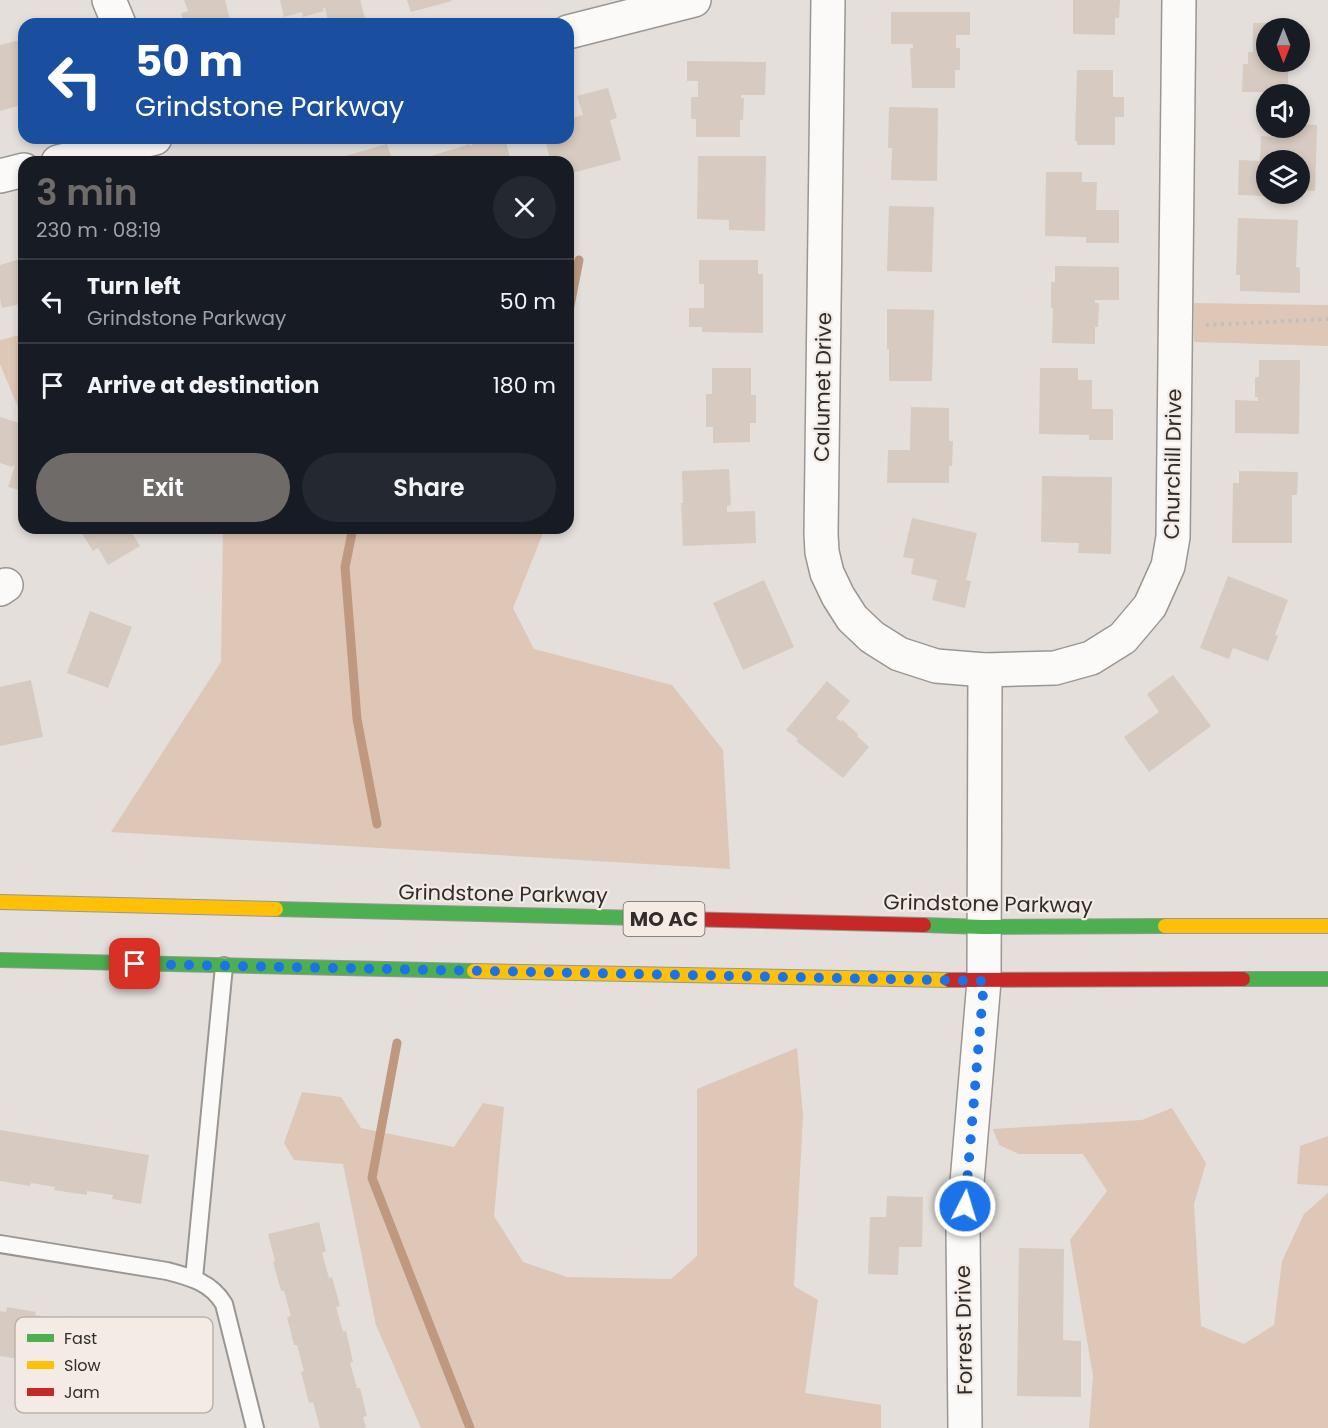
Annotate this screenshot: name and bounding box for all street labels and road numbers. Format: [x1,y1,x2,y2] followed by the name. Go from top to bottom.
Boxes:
[807,312,838,462] street label: Calumet Drive
[1157,388,1188,540] street label: Churchill Drive
[398,877,608,910] street label: Grindstone Parkway
[883,887,1093,920] street label: Grindstone Parkway
[624,902,704,936] road number: MO AC
[948,1265,979,1395] street label: Forrest Drive

